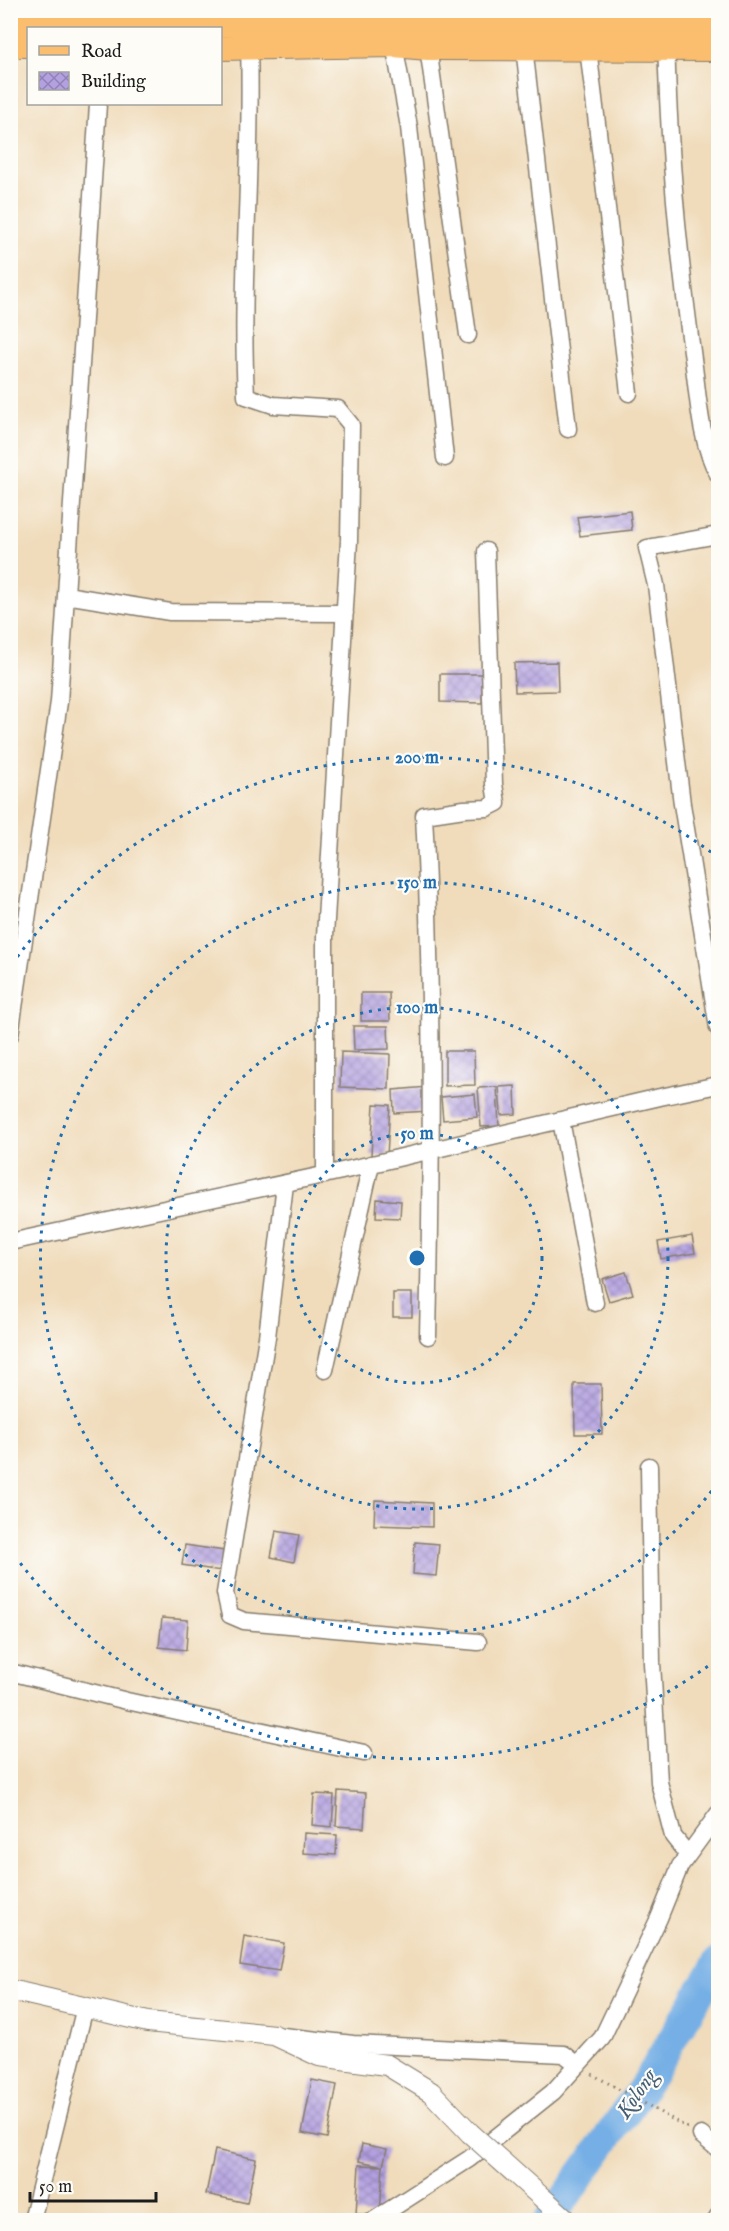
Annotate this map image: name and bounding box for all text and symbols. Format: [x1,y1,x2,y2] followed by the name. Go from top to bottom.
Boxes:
[27,27,222,105] legend
[81,41,122,64] text: Road
[81,71,146,94] text: Building
[395,747,439,770] text: 200 m
[397,872,437,895] text: 150 m
[396,997,438,1020] text: 100 m
[400,1123,434,1146] text: 50 m
[407,1248,427,1268] centre of rings
[610,2062,665,2125] water label: Kolong
[30,2165,156,2203] scale bar
[39,2176,72,2199] text: 50 m

